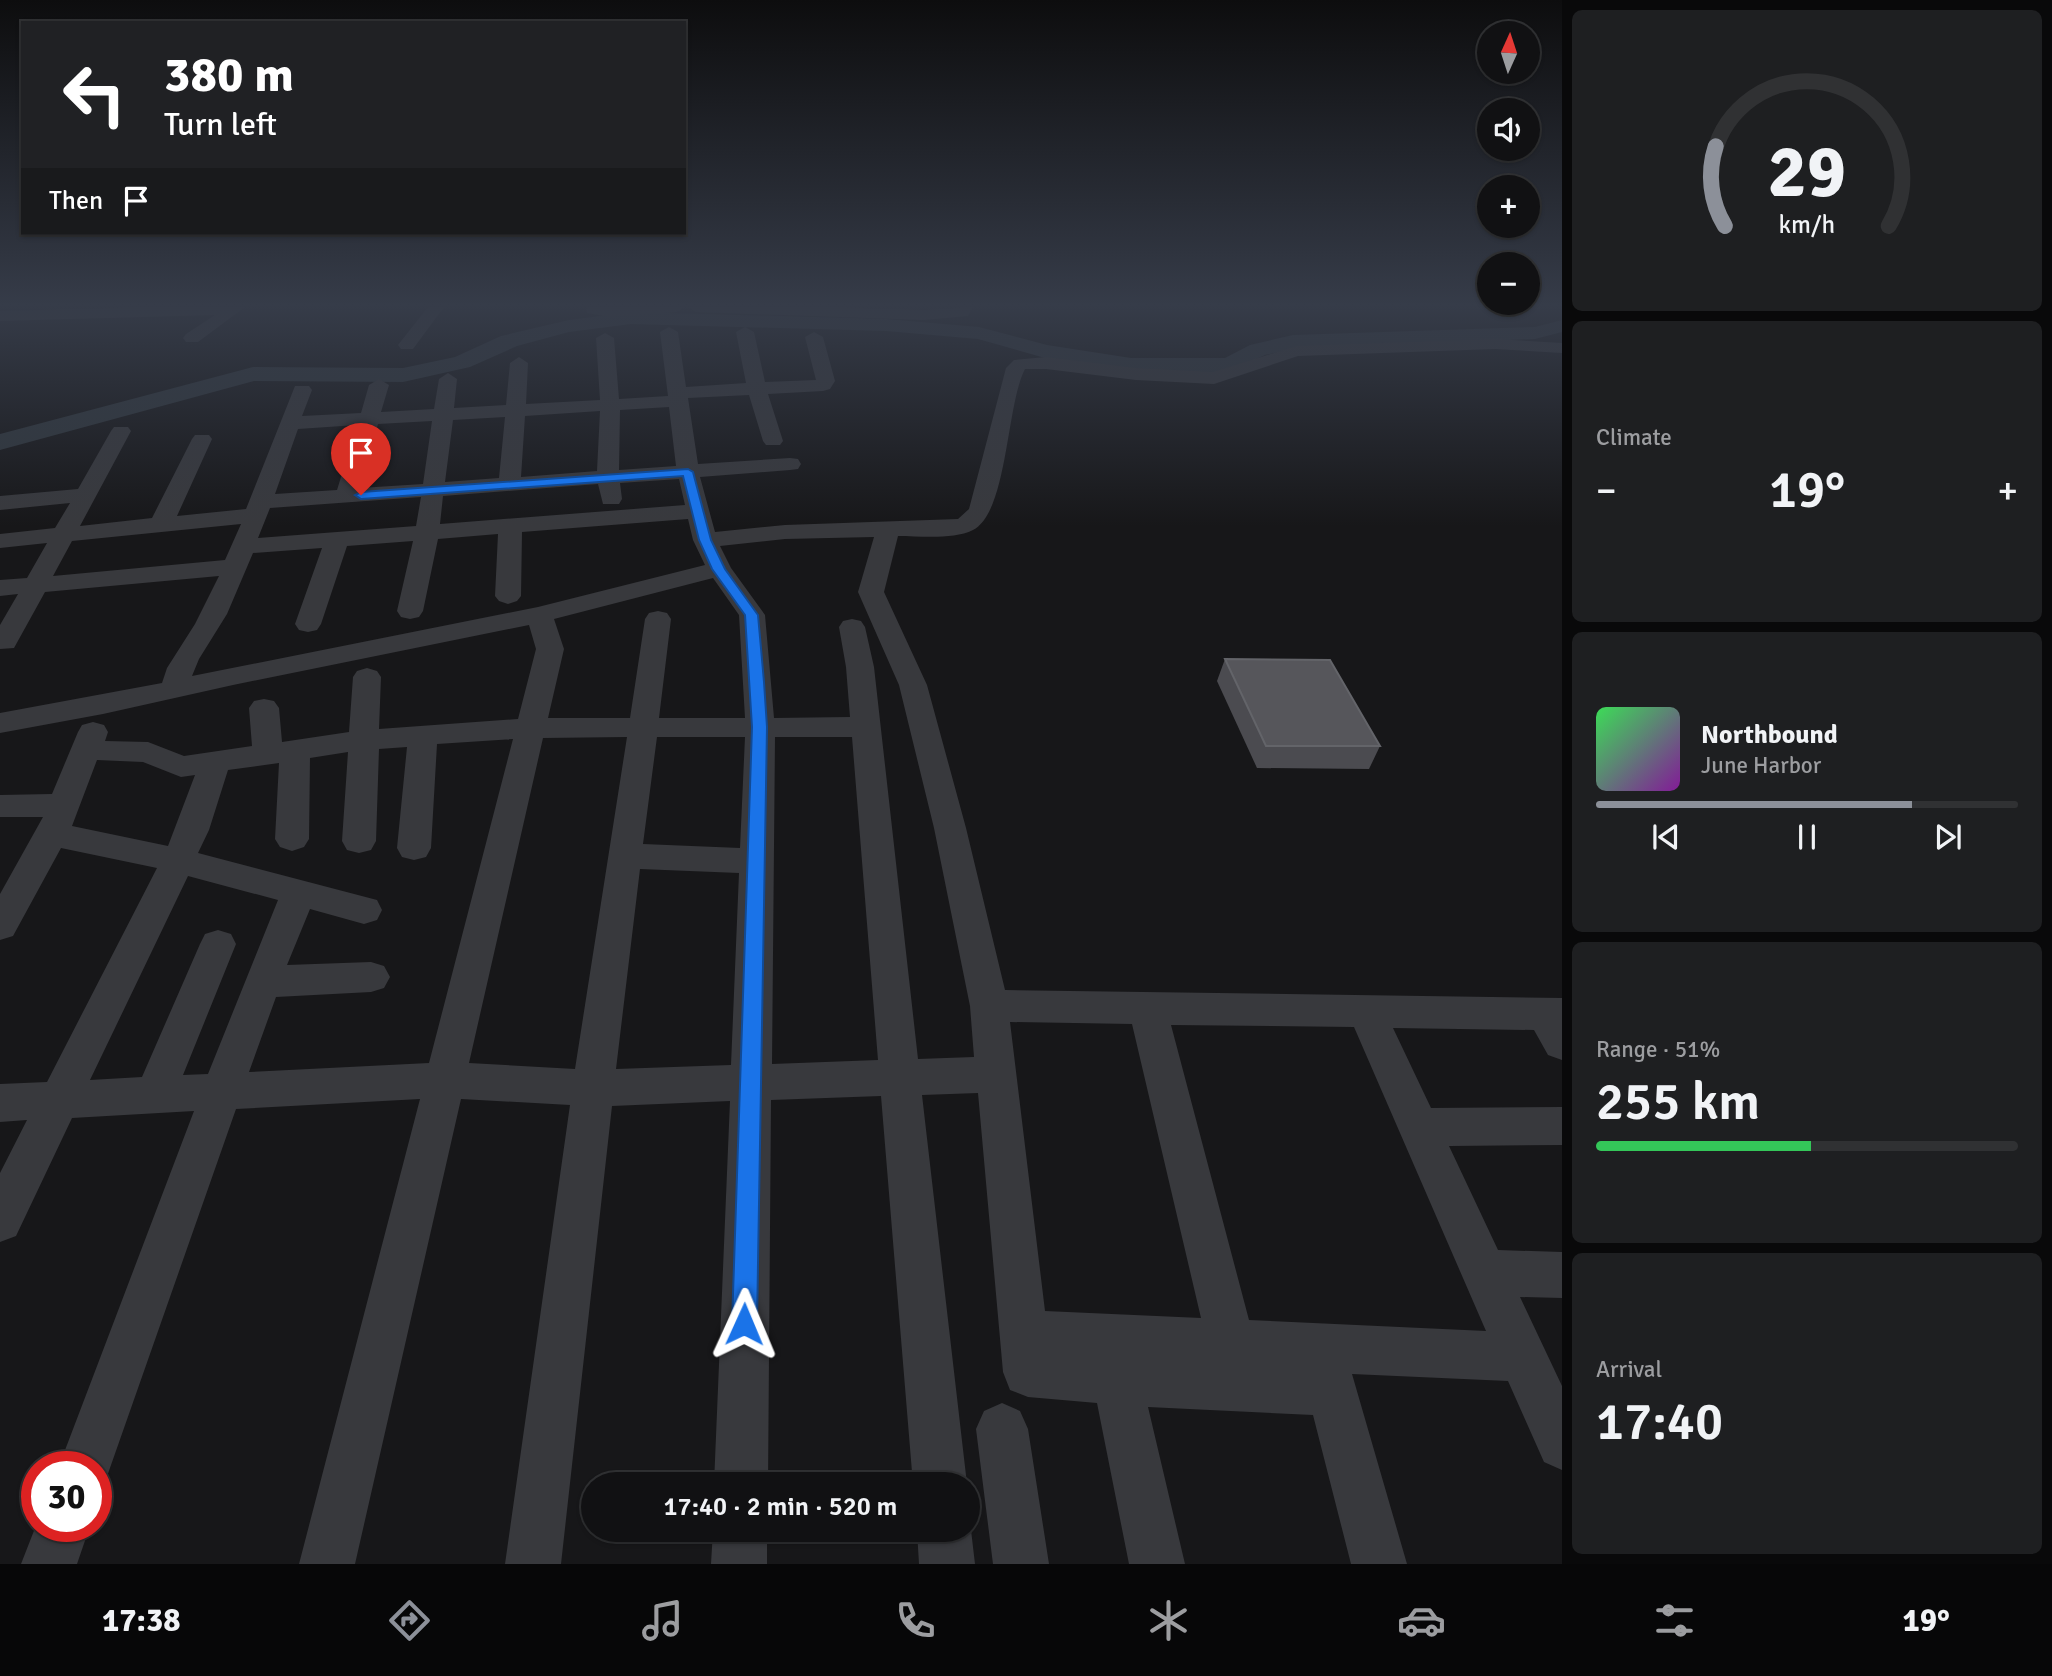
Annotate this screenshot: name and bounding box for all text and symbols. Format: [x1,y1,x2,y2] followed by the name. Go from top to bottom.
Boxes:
[1477,21,1540,84] north arrow
[1477,21,1540,315] map controls
[164,45,294,105] text: 380 m
[49,49,140,140] icon: left
[1477,98,1540,161] button: sound
[164,105,277,144] text: Turn left
[1768,129,1846,218] text: 29
[1477,175,1540,238] button: +
[117,182,155,220] icon: arrive
[49,185,103,217] text: Then
[1779,209,1835,240] text: km/h
[1477,252,1540,315] button: −
[331,423,391,495] pin
[1596,423,1672,452] text: Climate
[342,434,380,472] icon: arrive
[1769,458,1845,522] text: 19°
[1596,467,1617,514] text: −
[1997,467,2018,514] text: +
[1701,719,1838,751] text: Northbound
[1701,751,1821,780] text: June Harbor
[1647,818,1685,856] icon: previous
[1788,818,1826,856] icon: pause
[1929,818,1967,856] icon: next
[1596,1035,1720,1064] text: Range · 51%
[1596,1070,1760,1134] text: 255 km
[707,1287,781,1361] position arrow
[1596,1355,1662,1384] text: Arrival
[1596,1390,1723,1454] text: 17:40
[21,1451,112,1542] speed limit sign: 30
[664,1491,897,1523] text: 17:40 · 2 min · 520 m
[385,1596,434,1645] icon: directions
[638,1596,687,1645] icon: music
[891,1596,940,1645] icon: phone
[1144,1596,1193,1645] icon: climate
[1397,1596,1446,1645] icon: car
[1650,1596,1699,1645] icon: filters
[102,1601,181,1640] text: 17:38
[1903,1601,1950,1640] text: 19°

